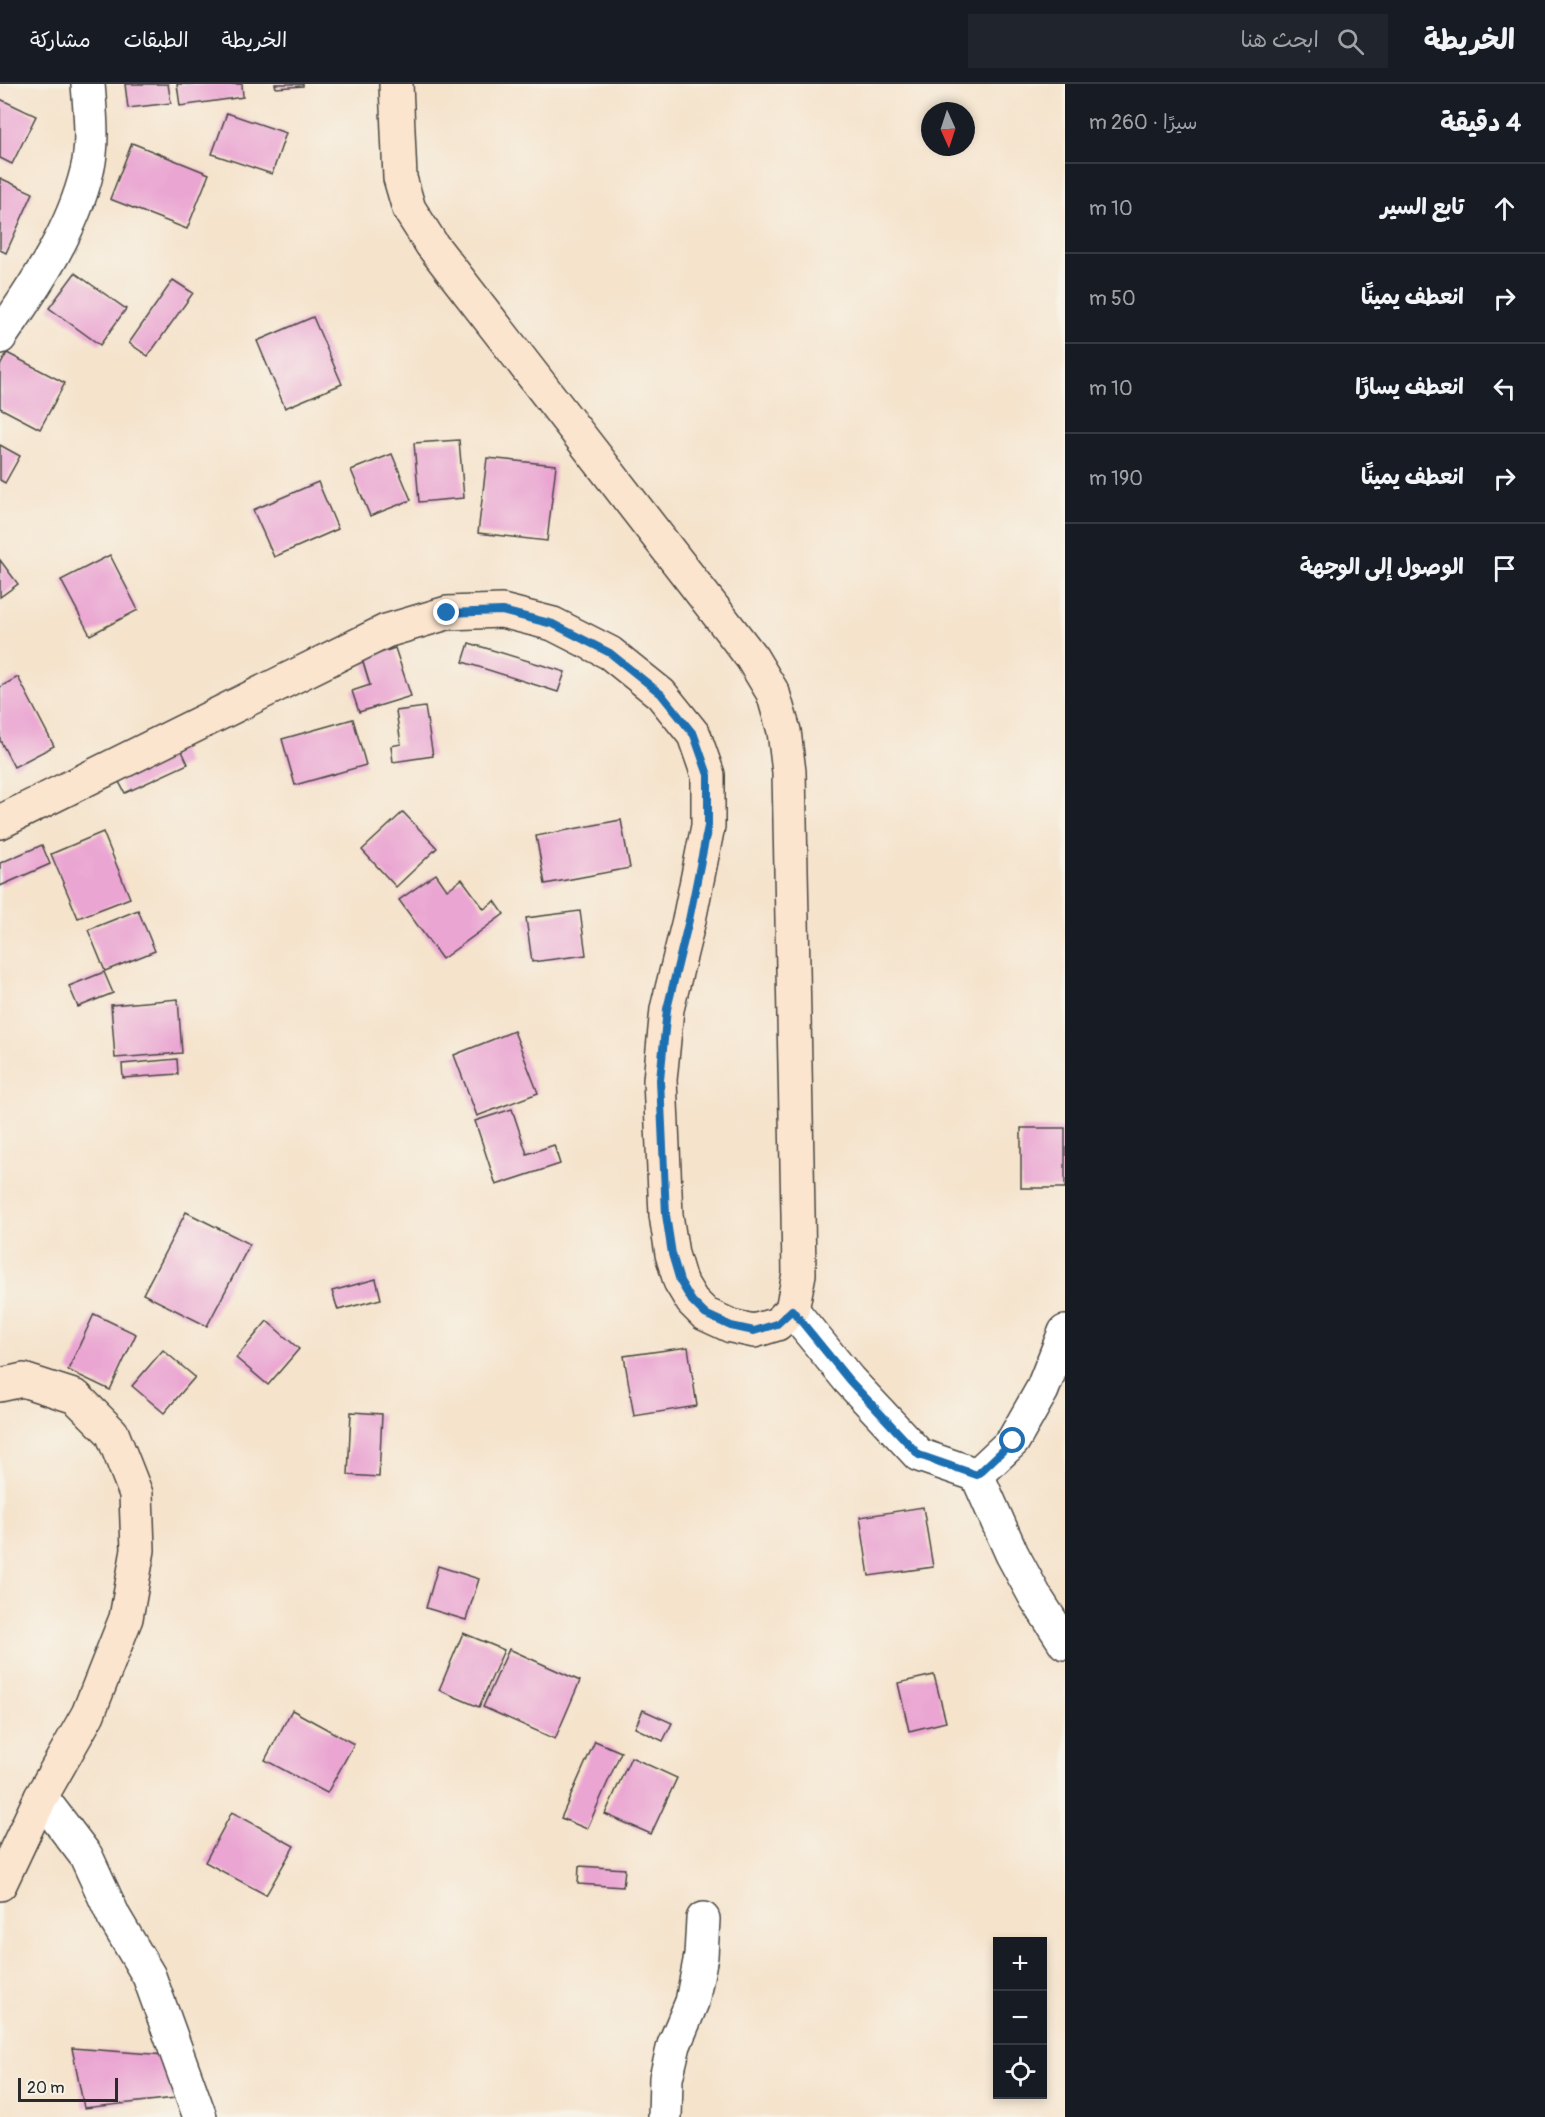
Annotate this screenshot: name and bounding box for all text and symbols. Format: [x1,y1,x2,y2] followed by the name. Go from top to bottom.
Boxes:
[968,14,1388,68] search box
[1424,23,1515,58] text: الخريطة
[1334,25,1367,58] icon: search
[1241,26,1319,54] text: ابحث هنا
[30,27,91,54] text: مشاركة
[124,27,189,54] text: الطبقات
[222,27,287,54] text: الخريطة
[921,102,975,156] north arrow
[1440,107,1521,139] text: 4 دقيقة
[1089,110,1198,135] text: سيرًا · 260 m
[1488,192,1521,225] icon: ahead
[1381,193,1464,221] text: تابع السير
[1089,196,1133,221] text: 10 m
[1488,282,1521,315] icon: right
[1361,283,1464,311] text: انعطف يمينًا
[1089,286,1136,311] text: 50 m
[1488,372,1521,405] icon: left
[1355,373,1464,401] text: انعطف يسارًا
[1089,376,1133,401] text: 10 m
[1488,462,1521,495] icon: right
[1361,463,1464,491] text: انعطف يمينًا
[1089,466,1143,491] text: 190 m
[1488,552,1521,585] icon: arrive
[1300,553,1464,581] text: الوصول إلى الوجهة
[433,599,459,625] route end
[999,1427,1025,1453] route start
[993,1937,1047,2099] map controls
[993,1937,1047,1991] button: +
[993,1991,1047,2045] button: −
[993,2045,1047,2099] button: locate
[18,2075,118,2102] scale bar
[27,2078,65,2098] text: 20 m

